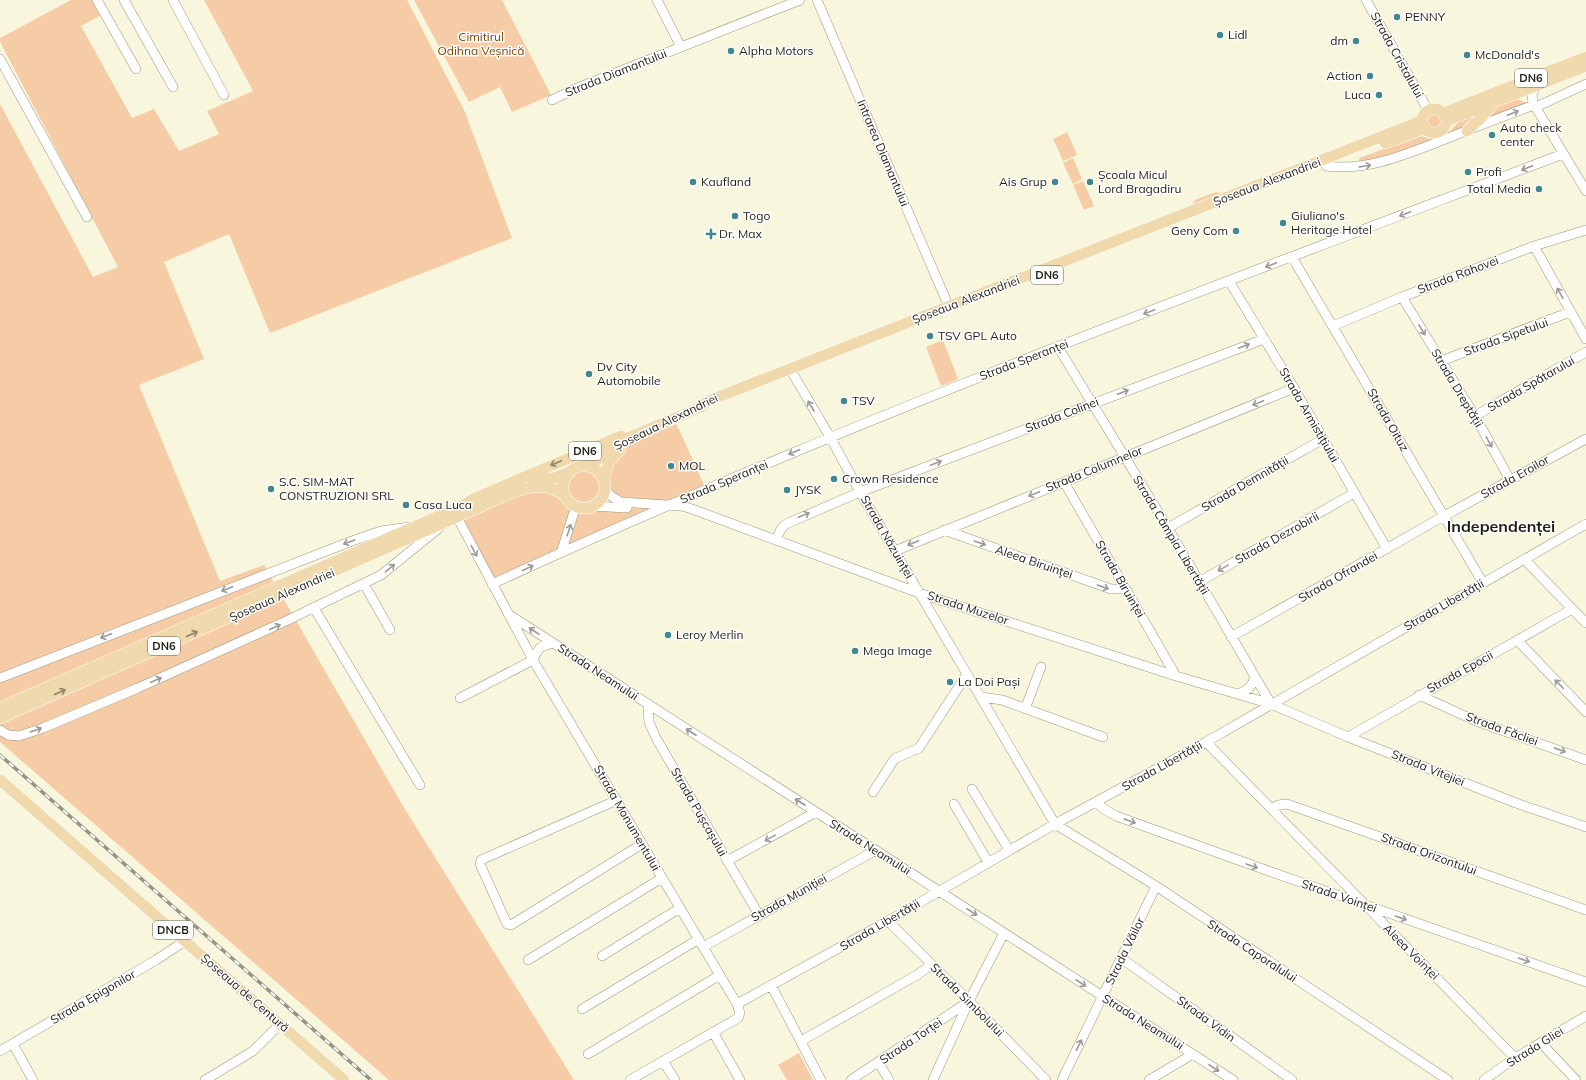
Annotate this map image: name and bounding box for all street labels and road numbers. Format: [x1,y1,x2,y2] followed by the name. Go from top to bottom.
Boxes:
[1368,9,1427,100] street label: Strada Cristalului
[563,45,669,100] street label: Strada Diamantului
[1515,69,1547,87] road number: DN6
[854,97,913,209] street label: Intrarea Diamantului
[1211,154,1323,210] street label: Șoseaua Alexandriei
[1415,252,1501,297] street label: Strada Rahovei
[1031,266,1063,284] road number: DN6
[910,272,1022,328] street label: Șoseaua Alexandriei
[1462,314,1550,359] street label: Strada Sipetului
[977,336,1071,384] street label: Strada Speranței
[1427,346,1487,430] street label: Strada Dreptății
[1485,353,1577,415] street label: Strada Spătarului
[1275,365,1343,465] street label: Strada Armistițiului
[1364,386,1412,454] street label: Strada Oituz
[611,390,721,454] street label: Șoseaua Alexandriei
[1023,394,1101,435] street label: Strada Colinei
[569,442,601,460] road number: DN6
[1043,442,1145,495] street label: Strada Columnelor
[1478,451,1552,501] street label: Strada Eroilor
[1199,453,1292,515] street label: Strada Demnității
[678,456,770,508] street label: Strada Speranței
[1129,473,1213,598] street label: Strada Câmpia Libertății
[857,493,917,582] street label: Strada Năzuinței
[1232,508,1321,567] street label: Strada Dezrobirii
[1091,538,1149,621] street label: Strada Biruinței
[993,541,1075,583] street label: Aleea Biruinței
[1295,548,1380,605] street label: Strada Ofrandei
[227,564,337,625] street label: Șoseaua Alexandriei
[1401,576,1487,634] street label: Strada Libertății
[926,587,1011,628] street label: Strada Muzelor
[148,637,180,655] road number: DN6
[555,640,642,703] street label: Strada Neamului
[1424,647,1496,696] street label: Strada Epocii
[1464,709,1540,749] street label: Strada Făcliei
[1119,737,1205,795] street label: Strada Libertății
[1389,746,1467,789] street label: Strada Vitejiei
[591,762,664,873] street label: Strada Monumentului
[667,765,731,859] street label: Strada Pușcașului
[827,815,914,878] street label: Strada Neamului
[1379,829,1479,878] street label: Strada Orizontului
[748,871,830,925] street label: Strada Muniției
[1299,876,1379,916] street label: Strada Voinței
[837,896,923,954] street label: Strada Libertății
[1102,914,1148,987] street label: Strada Văilor
[1205,916,1300,985] street label: Strada Caporalului
[153,921,193,939] road number: DNCB
[1380,921,1443,984] street label: Aleea Voinței
[197,950,293,1036] street label: Șoseaua de Centură
[927,960,1007,1040] street label: Strada Simbolului
[47,966,139,1027] street label: Strada Epigonilor
[1100,990,1187,1053] street label: Strada Neamului
[1174,992,1239,1045] street label: Strada Vidin
[877,1014,945,1068] street label: Strada Torței
[1503,1023,1566,1070] street label: Strada Gliei

